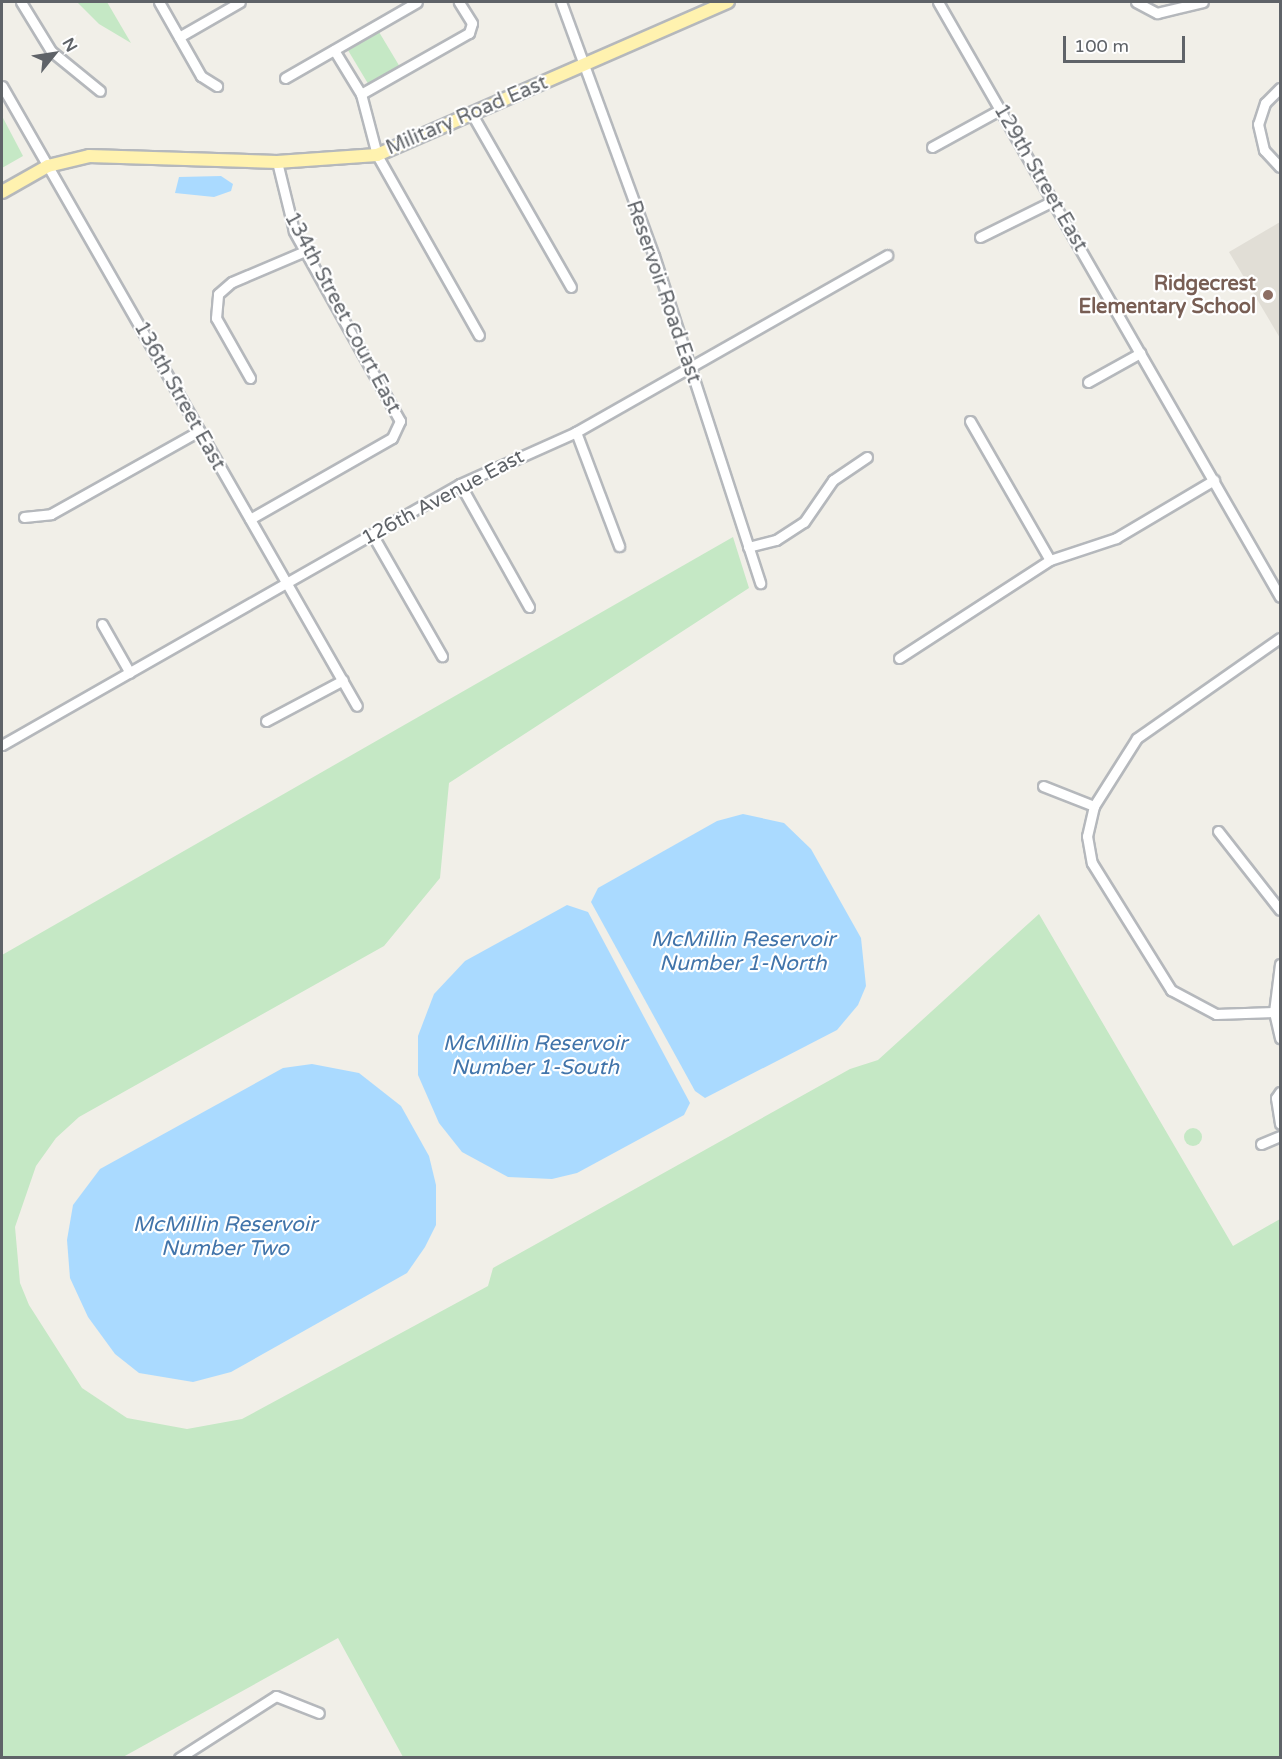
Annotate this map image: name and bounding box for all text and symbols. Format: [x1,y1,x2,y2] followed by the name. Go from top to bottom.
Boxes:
[24,24,84,84] north arrow
[1066,24,1188,62] scale bar
[58,34,81,56] text: N
[1074,35,1129,57] text: 100 m
[383,71,551,161] street label: Military Road East
[988,100,1092,256] street label: 129th Street East
[621,198,705,386] street label: Reservoir Road East
[279,208,405,418] street label: 134th Street Court East
[1078,272,1256,319] place label: Ridgecrest Elementary School
[1261,288,1275,302] marker: Ridgecrest Elementary School
[128,318,230,474] street label: 136th Street East
[358,445,528,551] street label: 126th Avenue East
[651,927,835,977] water label: McMillin Reservoir Number 1-North
[443,1031,627,1081] water label: McMillin Reservoir Number 1-South
[133,1212,317,1262] water label: McMillin Reservoir Number Two

